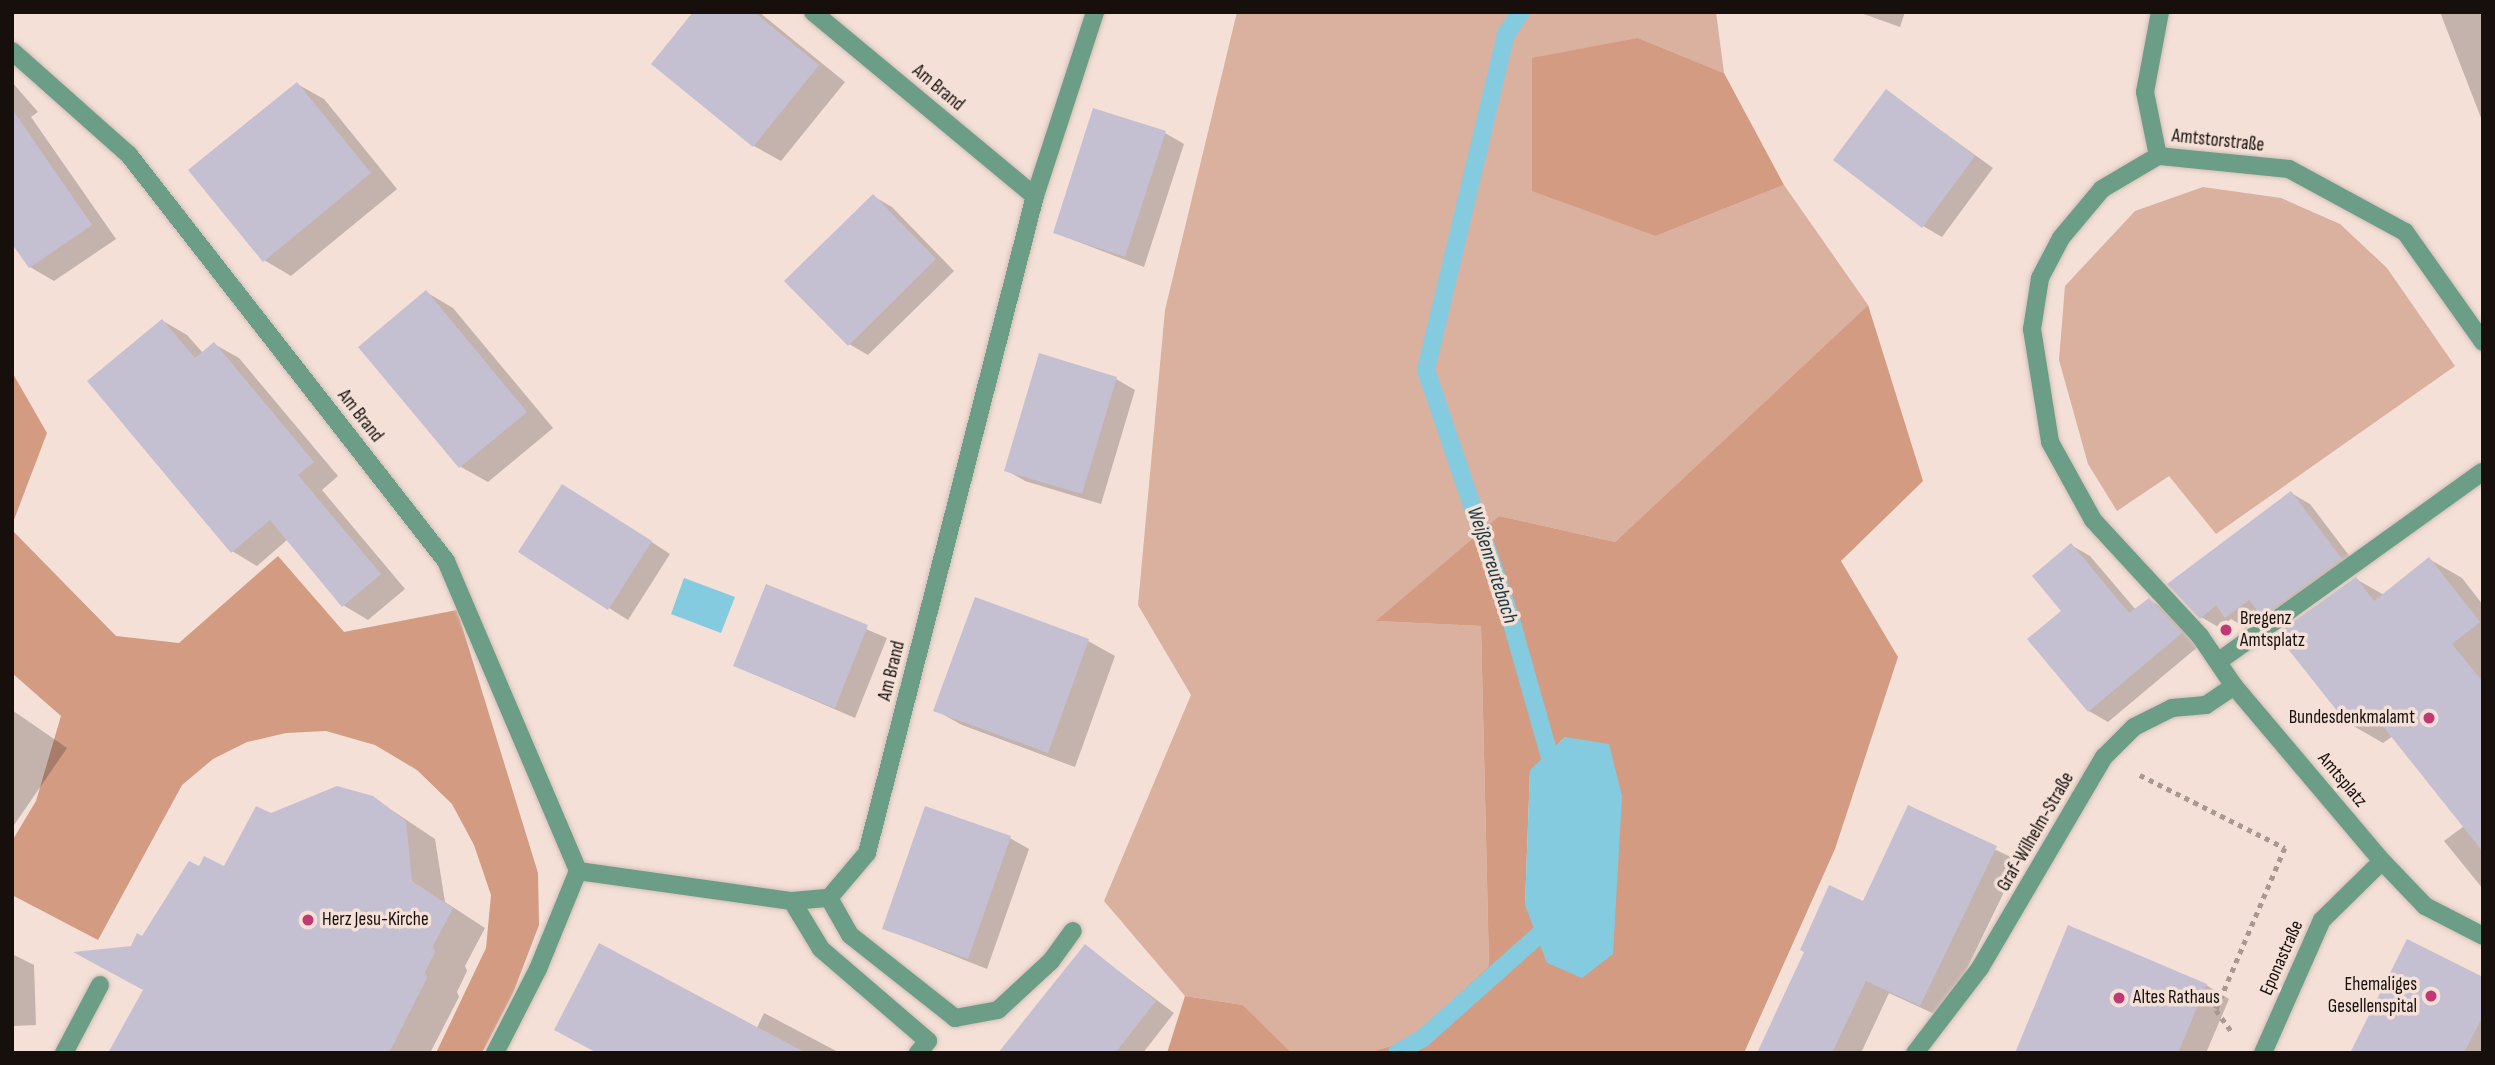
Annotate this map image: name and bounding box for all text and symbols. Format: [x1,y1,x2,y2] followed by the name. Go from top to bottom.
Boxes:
[907,60,969,116] street label: Am Brand
[2171,125,2265,157] street label: Amtstorstraße
[332,385,388,447] street label: Am Brand
[1461,503,1523,627] water label: Weißenreutebach
[2240,608,2305,652] place label: Bregenz Amtsplatz
[2218,622,2234,638] marker: Bregenz Amtsplatz
[874,639,910,703] street label: Am Brand
[2289,707,2415,729] place label: Bundesdenkmalamt
[2421,710,2437,726] marker: Bundesdenkmalamt
[2312,748,2372,812] street label: Amtsplatz
[1993,768,2079,896] street label: Graf-Wilhelm-Straße
[322,909,429,931] place label: Herz Jesu-Kirche
[300,912,316,928] marker: Herz Jesu-Kirche
[2255,917,2309,999] street label: Eponastraße
[2328,974,2417,1018] place label: Ehemaliges Gesellenspital
[2133,987,2220,1009] place label: Altes Rathaus
[2423,988,2439,1004] marker: Ehemaliges Gesellenspital
[2111,990,2127,1006] marker: Altes Rathaus

